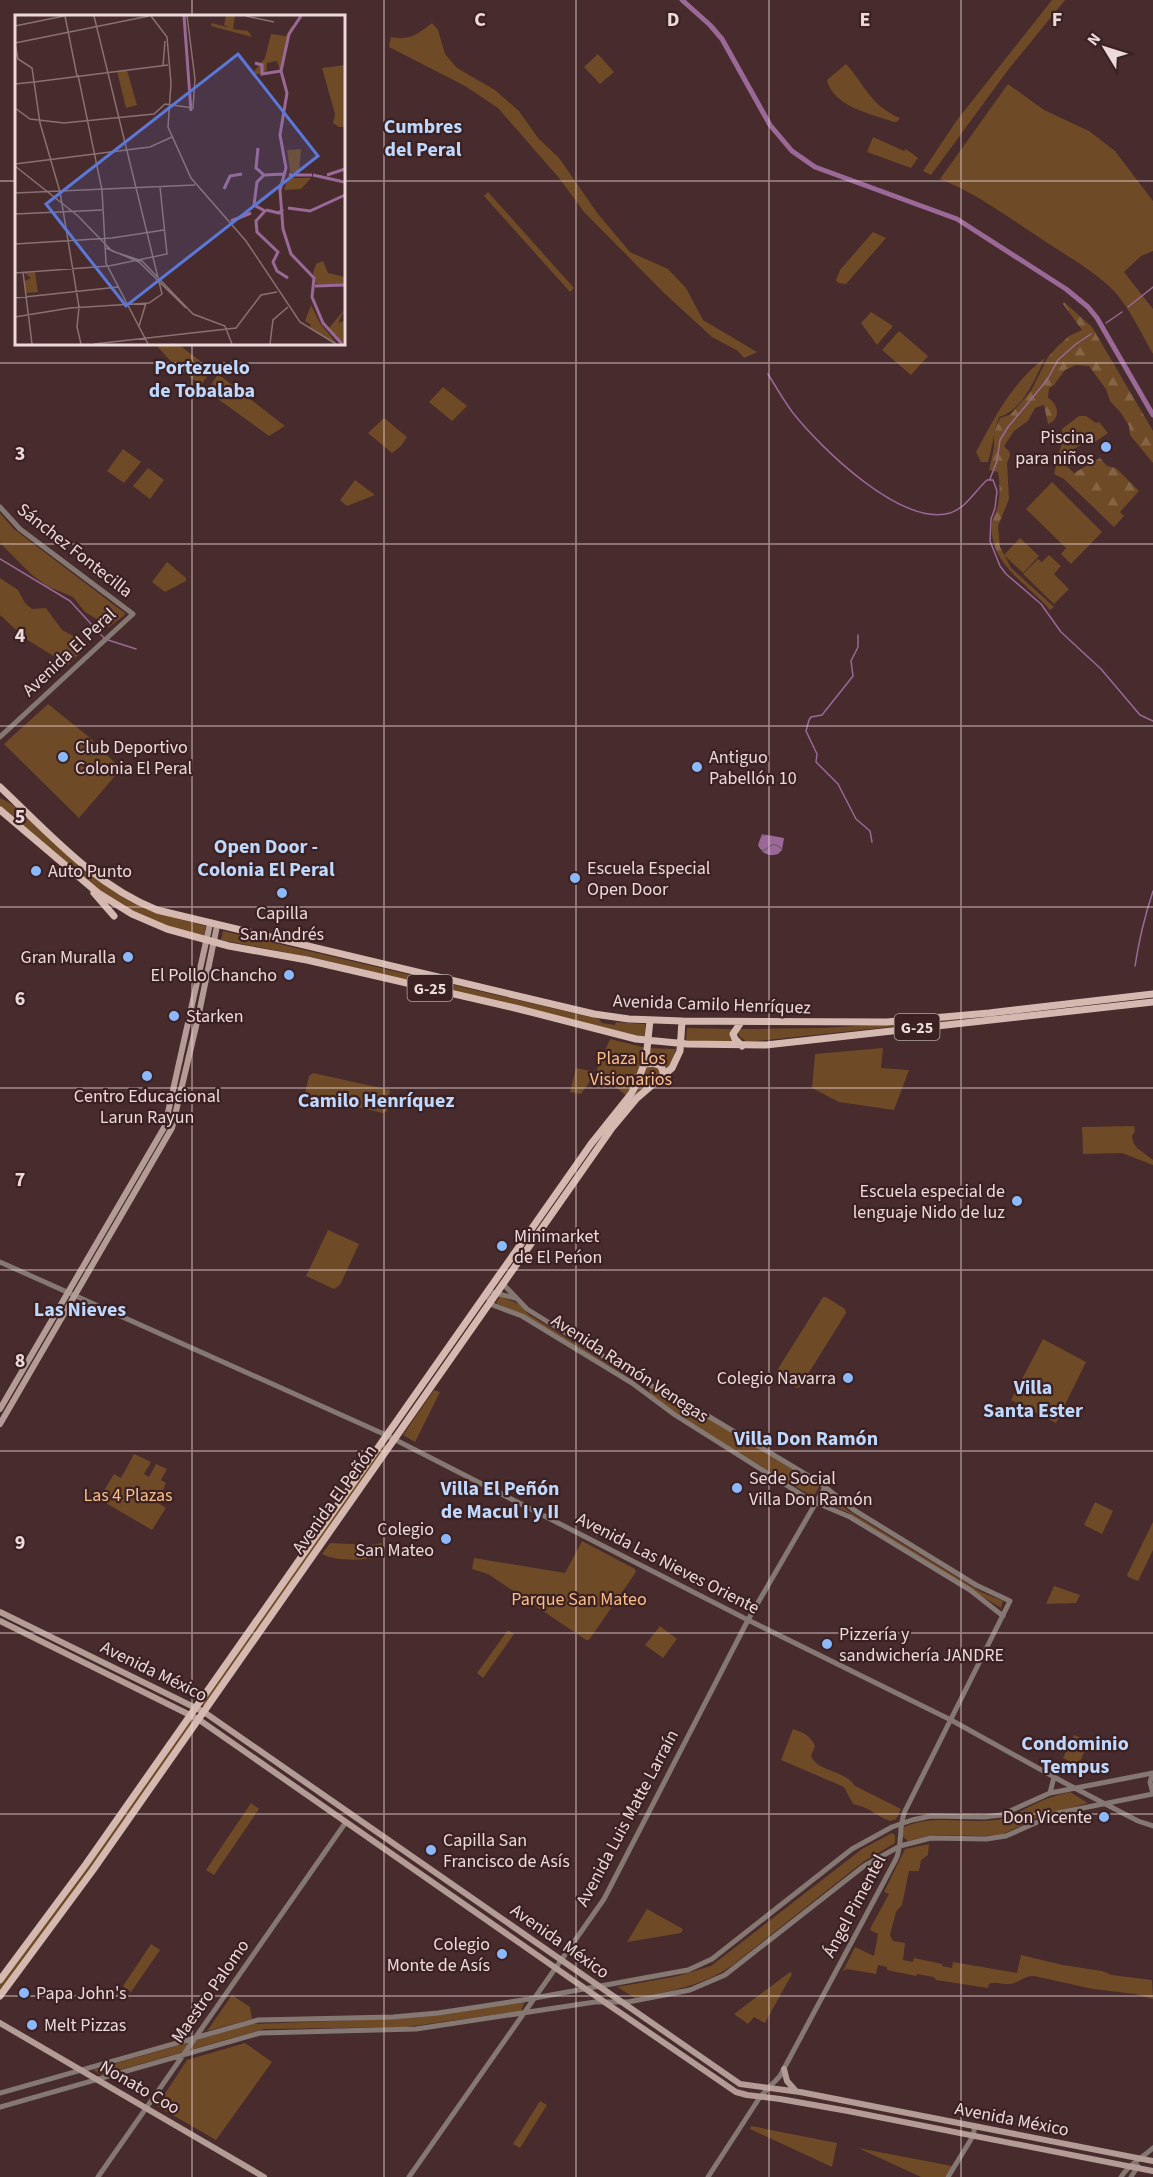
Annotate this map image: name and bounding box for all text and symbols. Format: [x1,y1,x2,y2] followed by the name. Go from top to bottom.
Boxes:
[474,6,486,34] text: C
[667,6,679,34] text: D
[860,6,870,34] text: E
[1052,6,1062,34] text: F
[15,15,345,345] inset map
[1075,18,1135,78] north arrow
[1082,28,1106,50] text: N
[384,113,462,164] district label: Cumbres del Peral
[149,354,255,405] district label: Portezuelo de Tobalaba
[1015,425,1094,471] place label: Piscina para niños
[15,440,25,468] text: 3
[1099,440,1113,454] marker: Piscina para niños
[12,497,138,604] street label: Sánchez Fontecilla
[17,602,122,702] street label: Avenida El Peral
[15,622,26,650] text: 4
[75,735,192,781] place label: Club Deportivo Colonia El Peral
[709,745,797,791] place label: Antiguo Pabellón 10
[56,750,70,764] marker: Club Deportivo Colonia El Peral
[690,760,704,774] marker: Antiguo Pabellón 10
[15,803,25,831] text: 5
[197,833,335,884] district label: Open Door - Colonia El Peral
[587,856,710,902] place label: Escuela Especial Open Door
[48,859,132,884] place label: Auto Punto
[29,864,43,878] marker: Auto Punto
[568,871,582,885] marker: Escuela Especial Open Door
[275,886,289,900] marker: Capilla San Andrés
[240,901,324,947] place label: Capilla San Andrés
[21,945,116,970] place label: Gran Muralla
[121,950,135,964] marker: Gran Muralla
[151,963,277,988] place label: El Pollo Chancho
[282,968,296,982] marker: El Pollo Chancho
[408,975,452,1001] road number: G-25
[15,985,25,1013] text: 6
[613,989,812,1020] street label: Avenida Camilo Henríquez
[186,1004,244,1029] place label: Starken
[167,1009,181,1023] marker: Starken
[894,1014,940,1040] road number: G-25
[590,1046,672,1092] park label: Plaza Los Visionarios
[140,1069,154,1083] marker: Centro Educacional Larun Rayun
[74,1084,220,1130] place label: Centro Educacional Larun Rayun
[298,1087,454,1115] district label: Camilo Henríquez
[15,1166,25,1194] text: 7
[853,1179,1005,1225] place label: Escuela especial de lenguaje Nido de luz
[1010,1194,1024,1208] marker: Escuela especial de lenguaje Nido de luz
[514,1224,602,1270] place label: Minimarket de El Peńon
[495,1239,509,1253] marker: Minimarket de El Peńon
[34,1296,126,1324] district label: Las Nieves
[546,1308,713,1429] street label: Avenida Ramón Venegas
[15,1347,25,1375] text: 8
[717,1366,836,1391] place label: Colegio Navarra
[841,1371,855,1385] marker: Colegio Navarra
[983,1374,1083,1425] district label: Villa Santa Ester
[733,1425,878,1453] district label: Villa Don Ramón
[286,1439,383,1559] street label: Avenida El Peñón
[749,1466,873,1512] place label: Sede Social Villa Don Ramón
[439,1475,560,1526] district label: Villa El Peñón de Macul I y II
[730,1481,744,1495] marker: Sede Social Villa Don Ramón
[83,1483,173,1508] park label: Las 4 Plazas
[572,1506,764,1621] street label: Avenida Las Nieves Oriente
[355,1517,434,1563] place label: Colegio San Mateo
[15,1529,25,1557] text: 9
[439,1532,453,1546] marker: Colegio San Mateo
[511,1587,647,1612] park label: Parque San Mateo
[839,1622,1004,1668] place label: Pizzería y sandwichería JANDRE
[96,1635,211,1708] street label: Avenida México
[820,1637,834,1651] marker: Pizzería y sandwichería JANDRE
[570,1725,685,1911] street label: Avenida Luis Matte Larraín
[1021,1730,1129,1781] district label: Condominio Tempus
[1003,1805,1092,1830] place label: Don Vicente
[1097,1810,1111,1824] marker: Don Vicente
[443,1828,570,1874] place label: Capilla San Francisco de Asís
[424,1843,438,1857] marker: Capilla San Francisco de Asís
[817,1850,892,1962] street label: Ángel Pimentel
[505,1898,614,1985] street label: Avenida México
[387,1932,490,1978] place label: Colegio Monte de Asís
[165,1934,255,2048] street label: Maestro Palomo
[495,1947,509,1961] marker: Colegio Monte de Asís
[36,1981,127,2006] place label: Papa John's
[17,1986,31,2000] marker: Papa John's
[44,2013,126,2038] place label: Melt Pizzas
[25,2018,39,2032] marker: Melt Pizzas
[95,2054,185,2121] street label: Nonato Coo
[953,2096,1071,2143] street label: Avenida México

